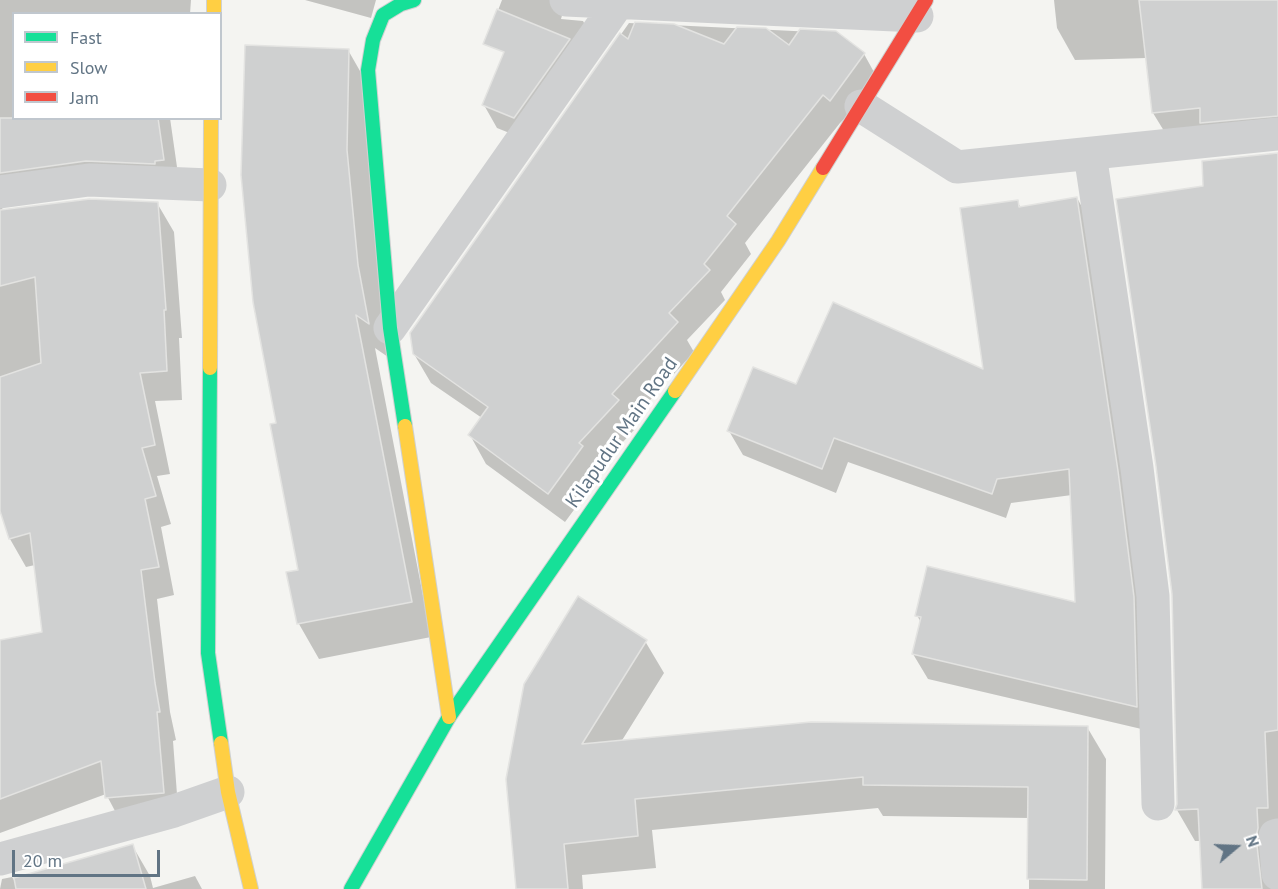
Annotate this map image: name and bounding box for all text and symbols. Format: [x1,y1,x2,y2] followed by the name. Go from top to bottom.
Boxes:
[12,12,222,120] legend
[70,26,102,49] text: Fast
[70,56,108,79] text: Slow
[70,86,99,109] text: Jam
[561,353,683,513] street label: Kilapudur Main Road
[1206,817,1266,877] north arrow
[1242,833,1264,849] text: N
[15,838,164,876] scale bar
[23,849,62,872] text: 20 m

